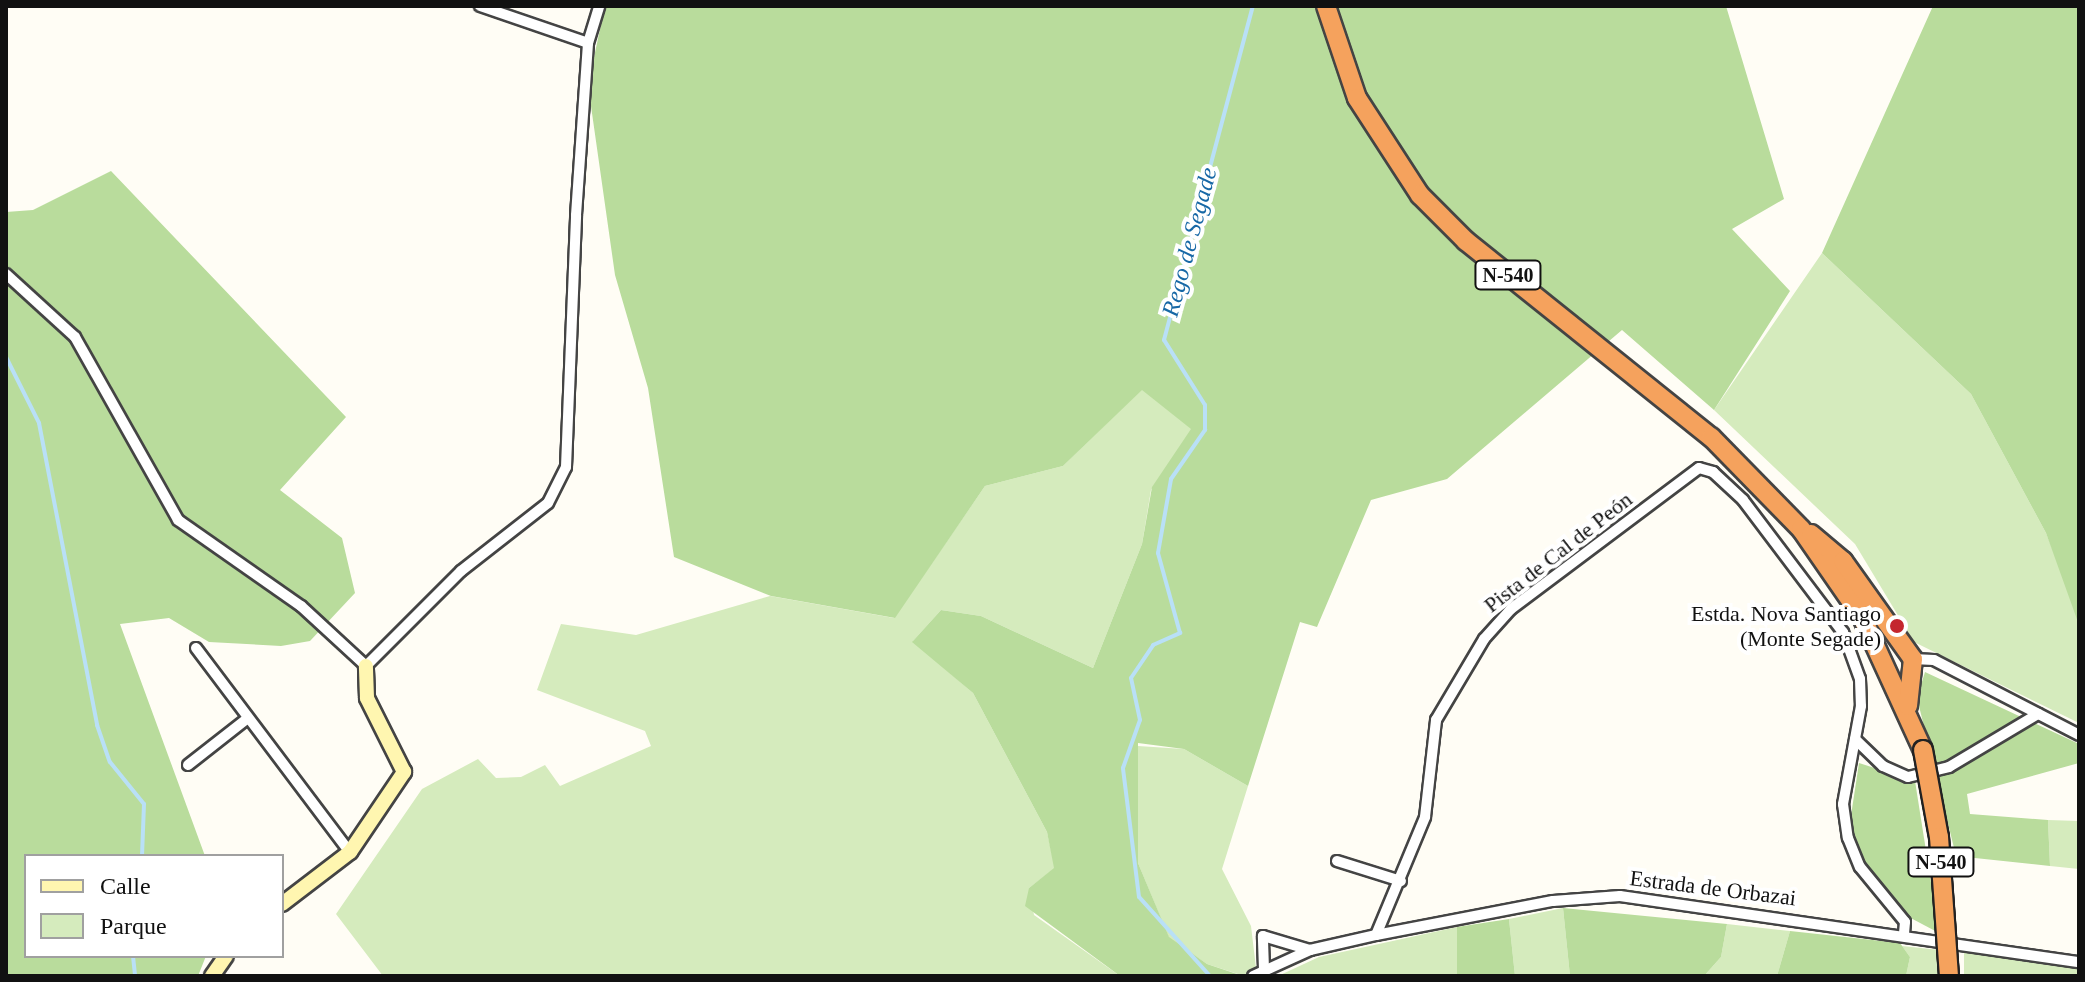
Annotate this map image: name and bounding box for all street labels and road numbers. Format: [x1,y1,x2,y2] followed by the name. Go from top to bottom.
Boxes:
[1474,259,1542,291] road number: N-540
[1479,486,1637,618] street label: Pista de Cal de Peón
[1907,846,1975,878] road number: N-540
[1628,865,1798,911] street label: Estrada de Orbazai

